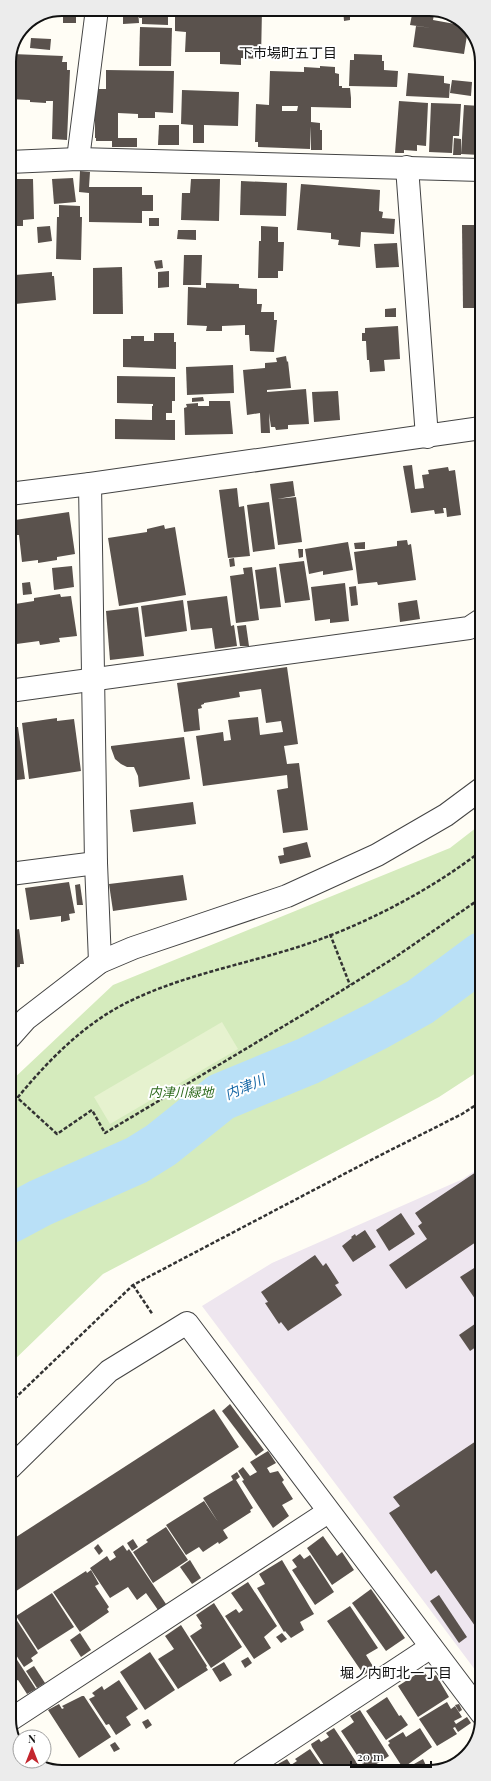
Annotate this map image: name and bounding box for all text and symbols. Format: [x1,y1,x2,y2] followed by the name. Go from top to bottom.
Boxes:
[239,43,337,62] district label: 下市場町五丁目
[222,1069,270,1103] water label: 内津川
[148,1083,215,1100] park label: 内津川緑地
[340,1663,452,1682] district label: 堀ノ内町北一丁目
[12,1729,52,1769] north arrow
[28,1731,36,1746] text: N
[351,1743,431,1769] scale bar
[357,1748,384,1764] text: 20 m

